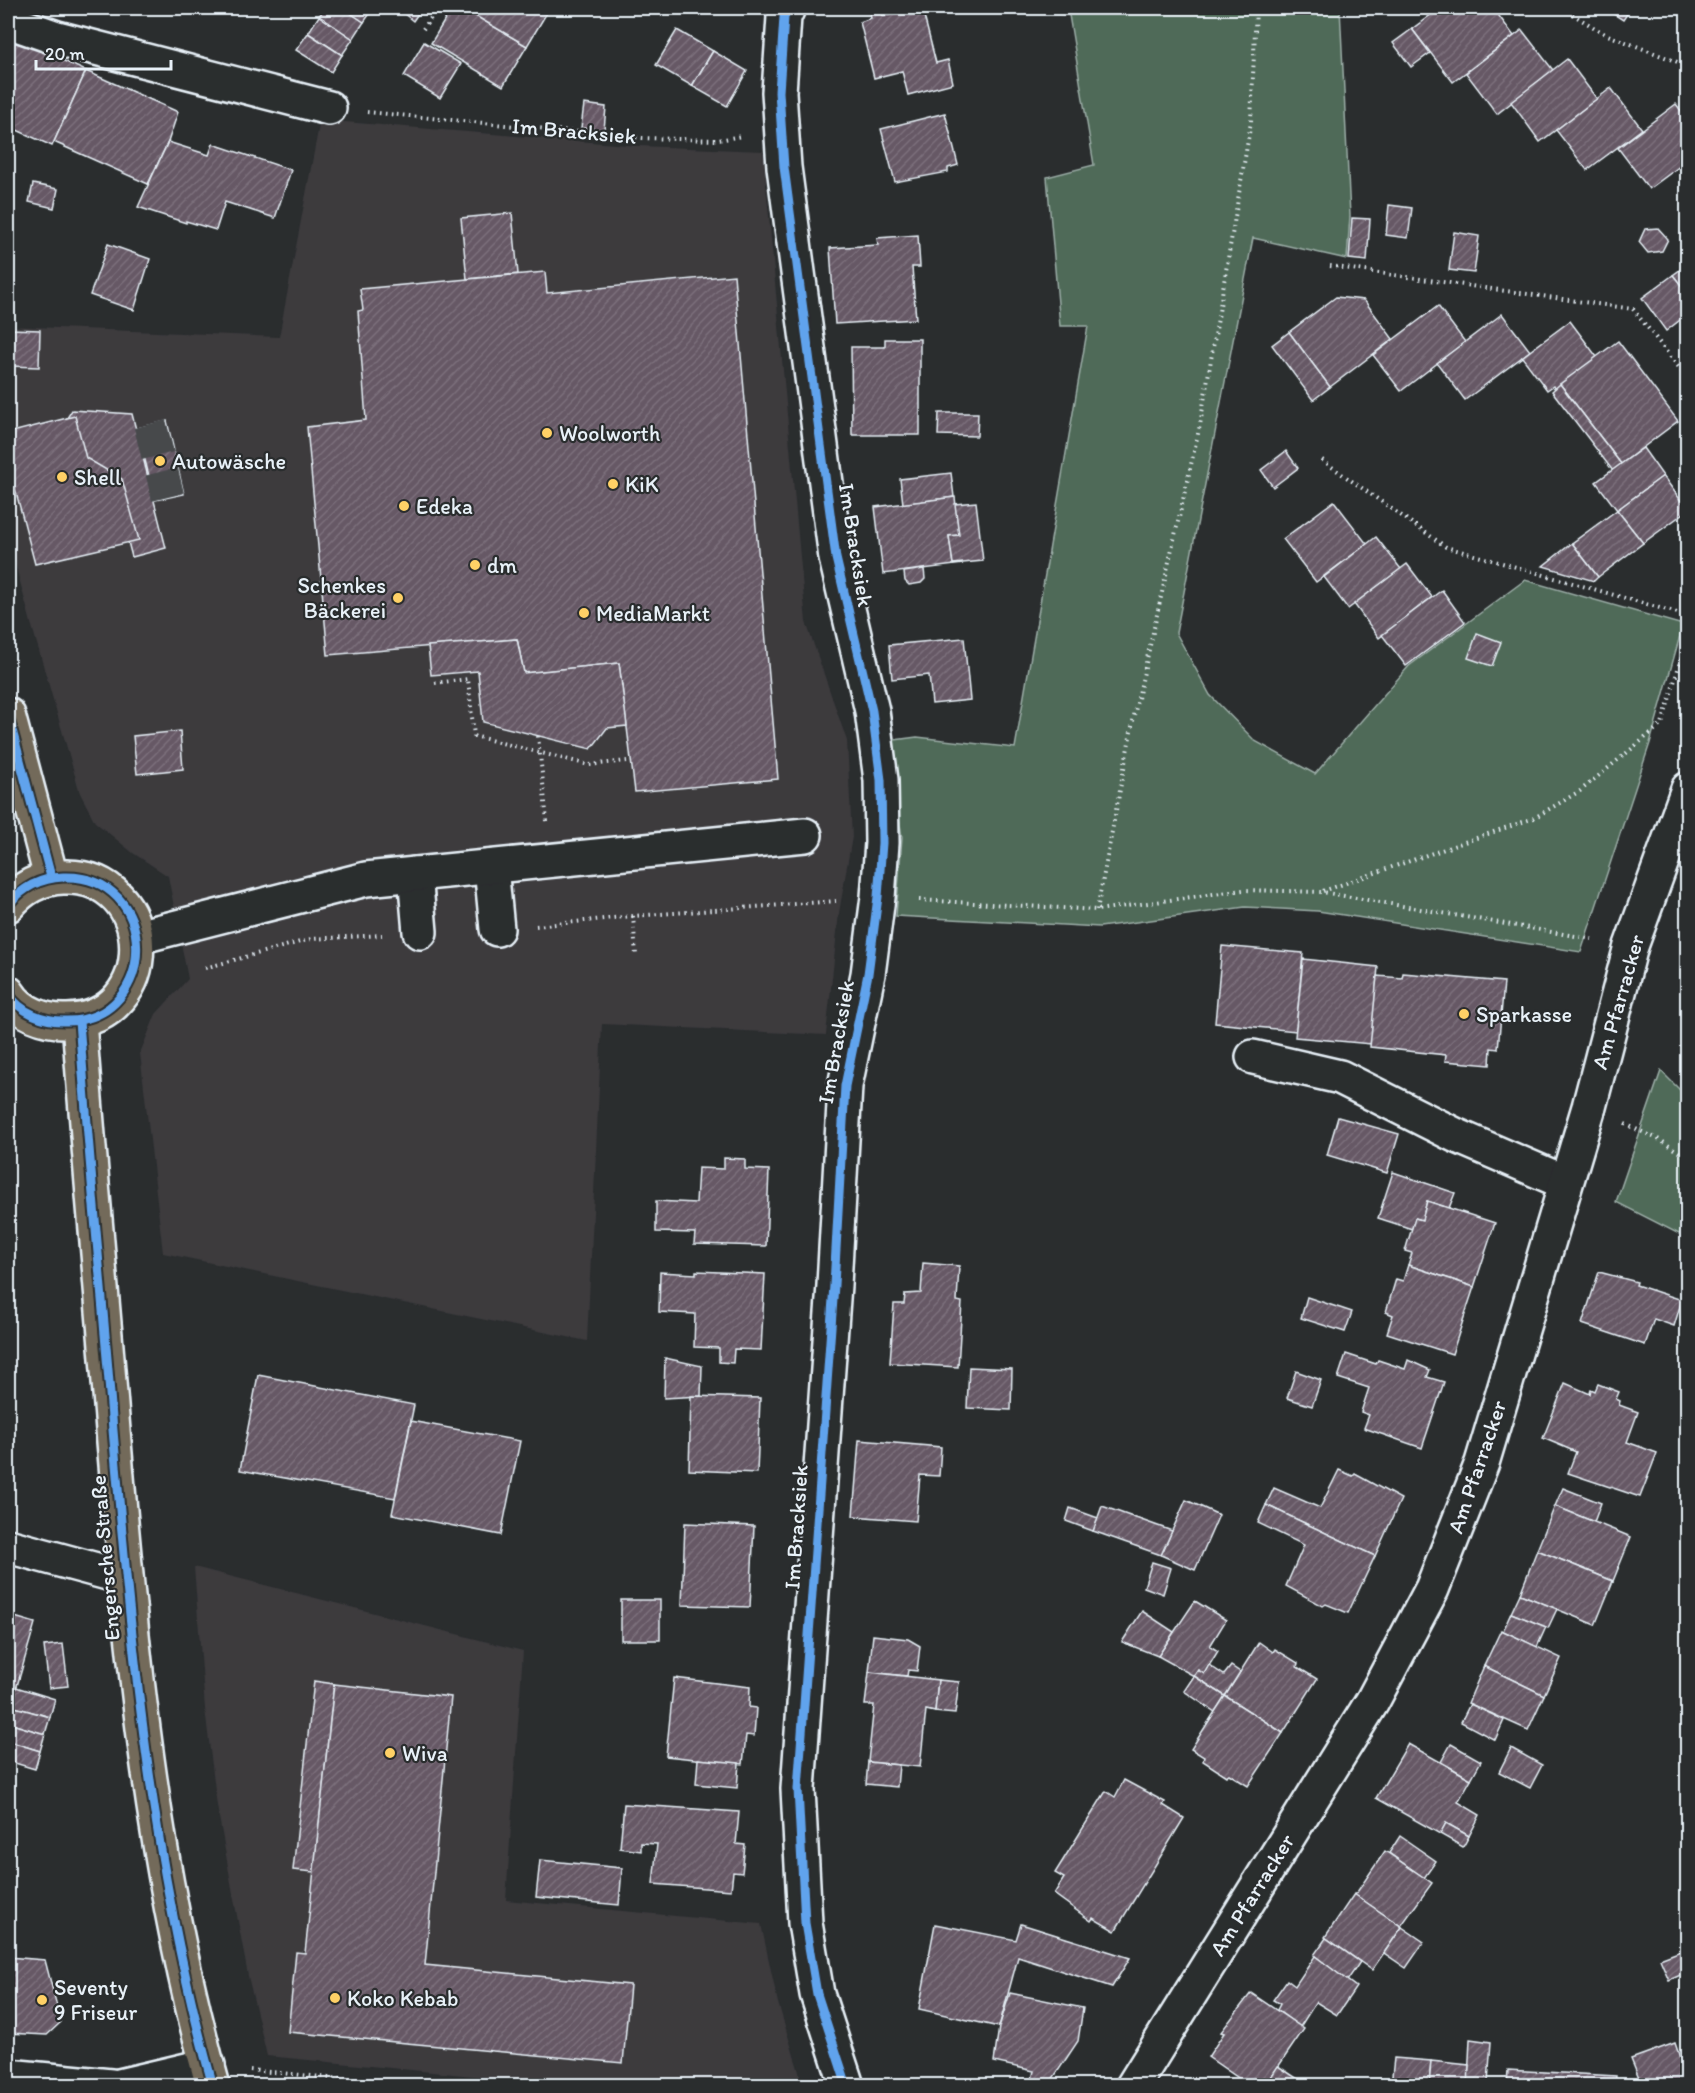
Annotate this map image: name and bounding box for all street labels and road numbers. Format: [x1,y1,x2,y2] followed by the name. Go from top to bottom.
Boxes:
[511,112,638,150] street label: Im Bracksiek
[833,481,879,609] street label: Im Bracksiek
[1586,931,1650,1072] street label: Am Pfarracker
[812,978,860,1106] street label: Im Bracksiek
[1442,1397,1512,1537] street label: Am Pfarracker
[778,1463,814,1590] street label: Im Bracksiek
[84,1474,126,1642] street label: Engersche Straße
[1204,1829,1300,1961] street label: Am Pfarracker

